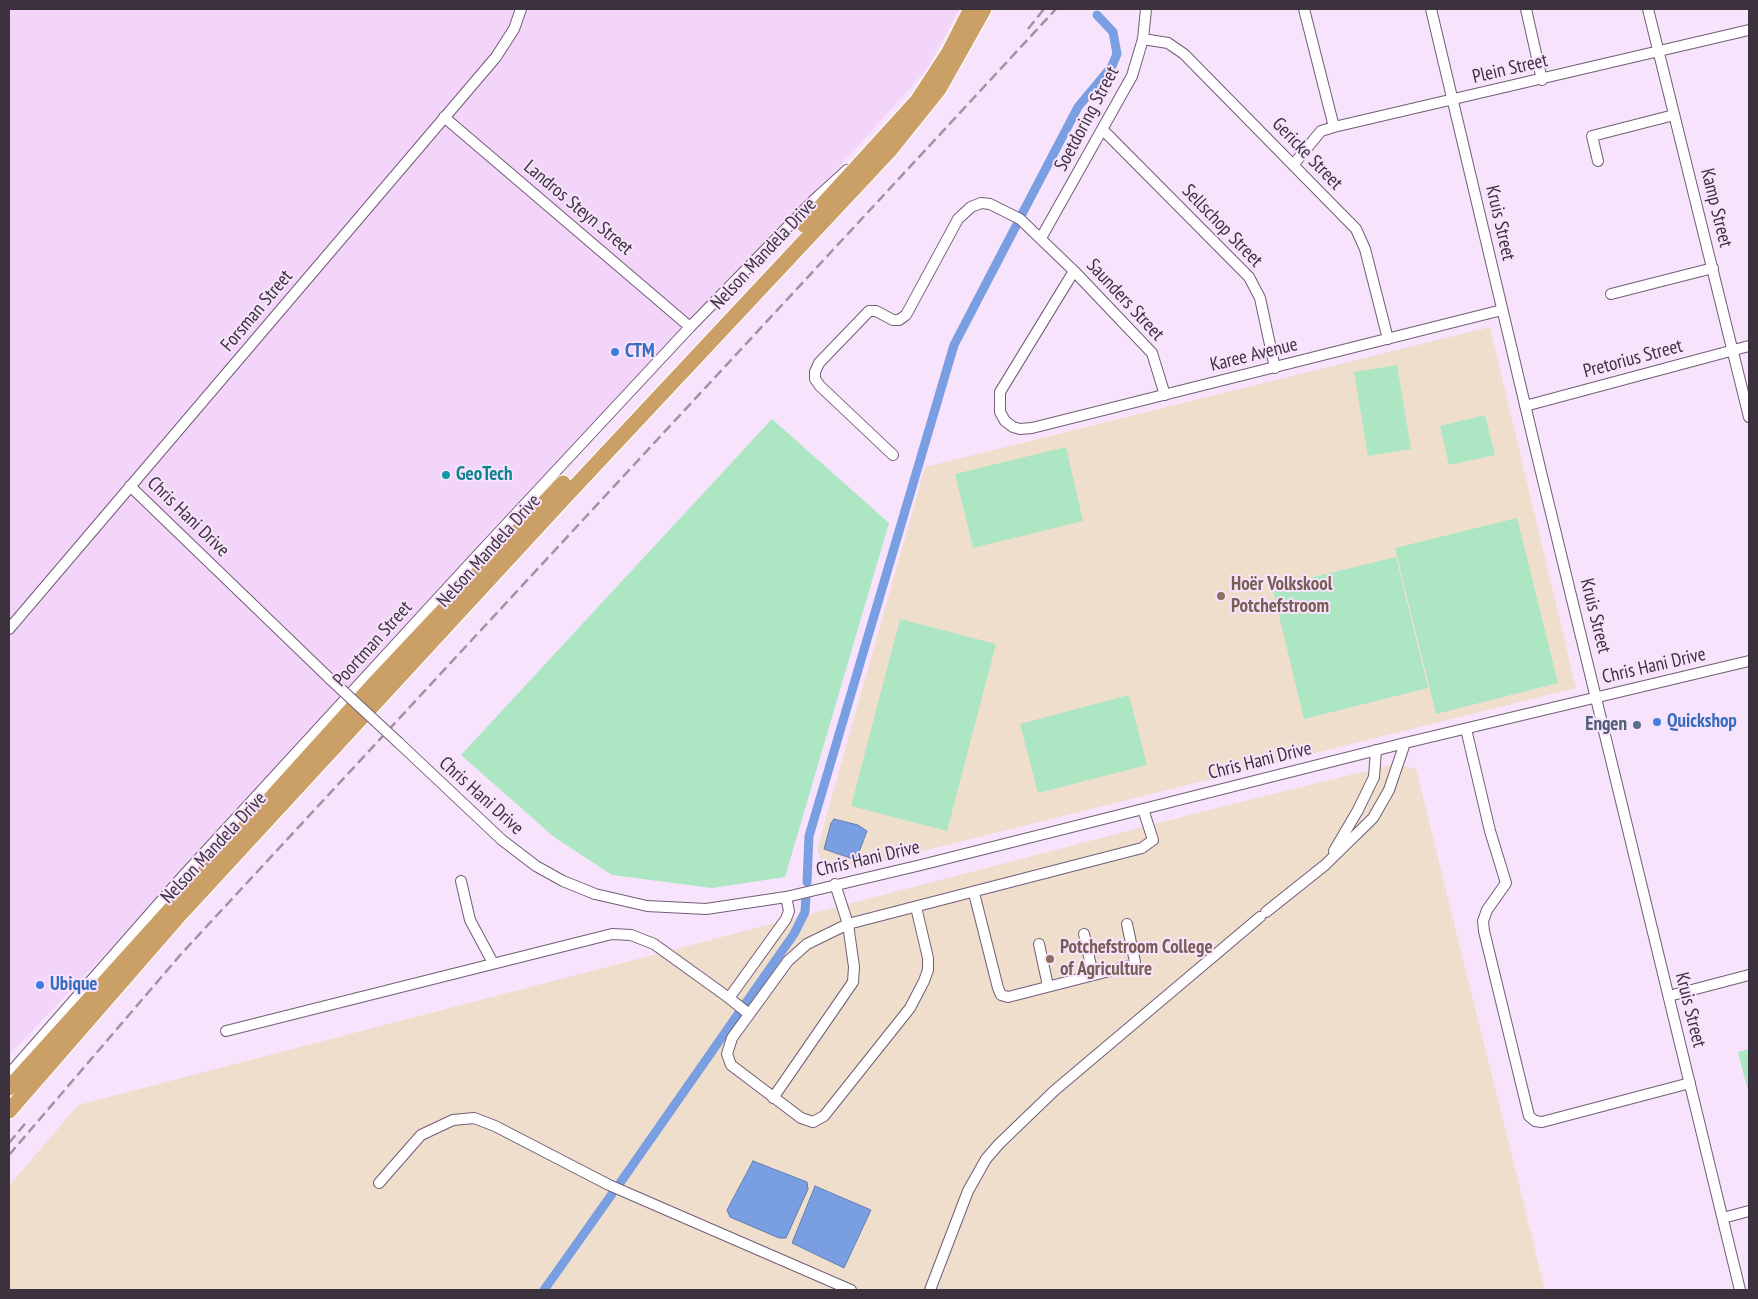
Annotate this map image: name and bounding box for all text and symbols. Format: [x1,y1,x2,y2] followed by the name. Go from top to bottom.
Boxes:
[1470,49,1550,89] street label: Plein Street
[1050,63,1124,175] street label: Soetdoring Street
[1267,113,1347,195] street label: Gericke Street
[519,156,637,260] street label: Landros Steyn Street
[1695,166,1737,250] street label: Kamp Street
[1177,180,1267,272] street label: Sellschop Street
[1480,183,1520,263] street label: Kruis Street
[706,193,822,315] street label: Nelson Mandela Drive
[1081,254,1169,346] street label: Saunders Street
[216,266,298,356] street label: Forsman Street
[1208,333,1300,377] street label: Karee Avenue
[1581,335,1685,383] street label: Pretorius Street
[625,341,655,363] place label: CTM
[609,346,621,358] marker: CTM
[456,464,512,486] place label: GeoTech
[440,469,452,481] marker: GeoTech
[142,472,234,562] street label: Chris Hani Drive
[432,490,546,612] street label: Nelson Mandela Drive
[1231,574,1332,618] place label: Hoër Volkskool Potchefstroom
[1575,576,1615,656] street label: Kruis Street
[1215,590,1227,602] marker: Hoër Volkskool Potchefstroom
[329,597,417,691] street label: Poortman Street
[1600,643,1708,689] street label: Chris Hani Drive
[1667,711,1737,733] place label: Quickshop
[1585,714,1627,736] place label: Engen
[1651,716,1663,728] marker: Quickshop
[1631,719,1643,731] marker: Engen
[1206,737,1314,785] street label: Chris Hani Drive
[434,752,528,840] street label: Chris Hani Drive
[156,787,272,909] street label: Nelson Mandela Drive
[814,836,922,882] street label: Chris Hani Drive
[1060,937,1213,981] place label: Potchefstroom College of Agriculture
[1044,953,1056,965] marker: Potchefstroom College of Agriculture
[1670,970,1710,1050] street label: Kruis Street
[50,974,97,996] place label: Ubique
[34,979,46,991] marker: Ubique

